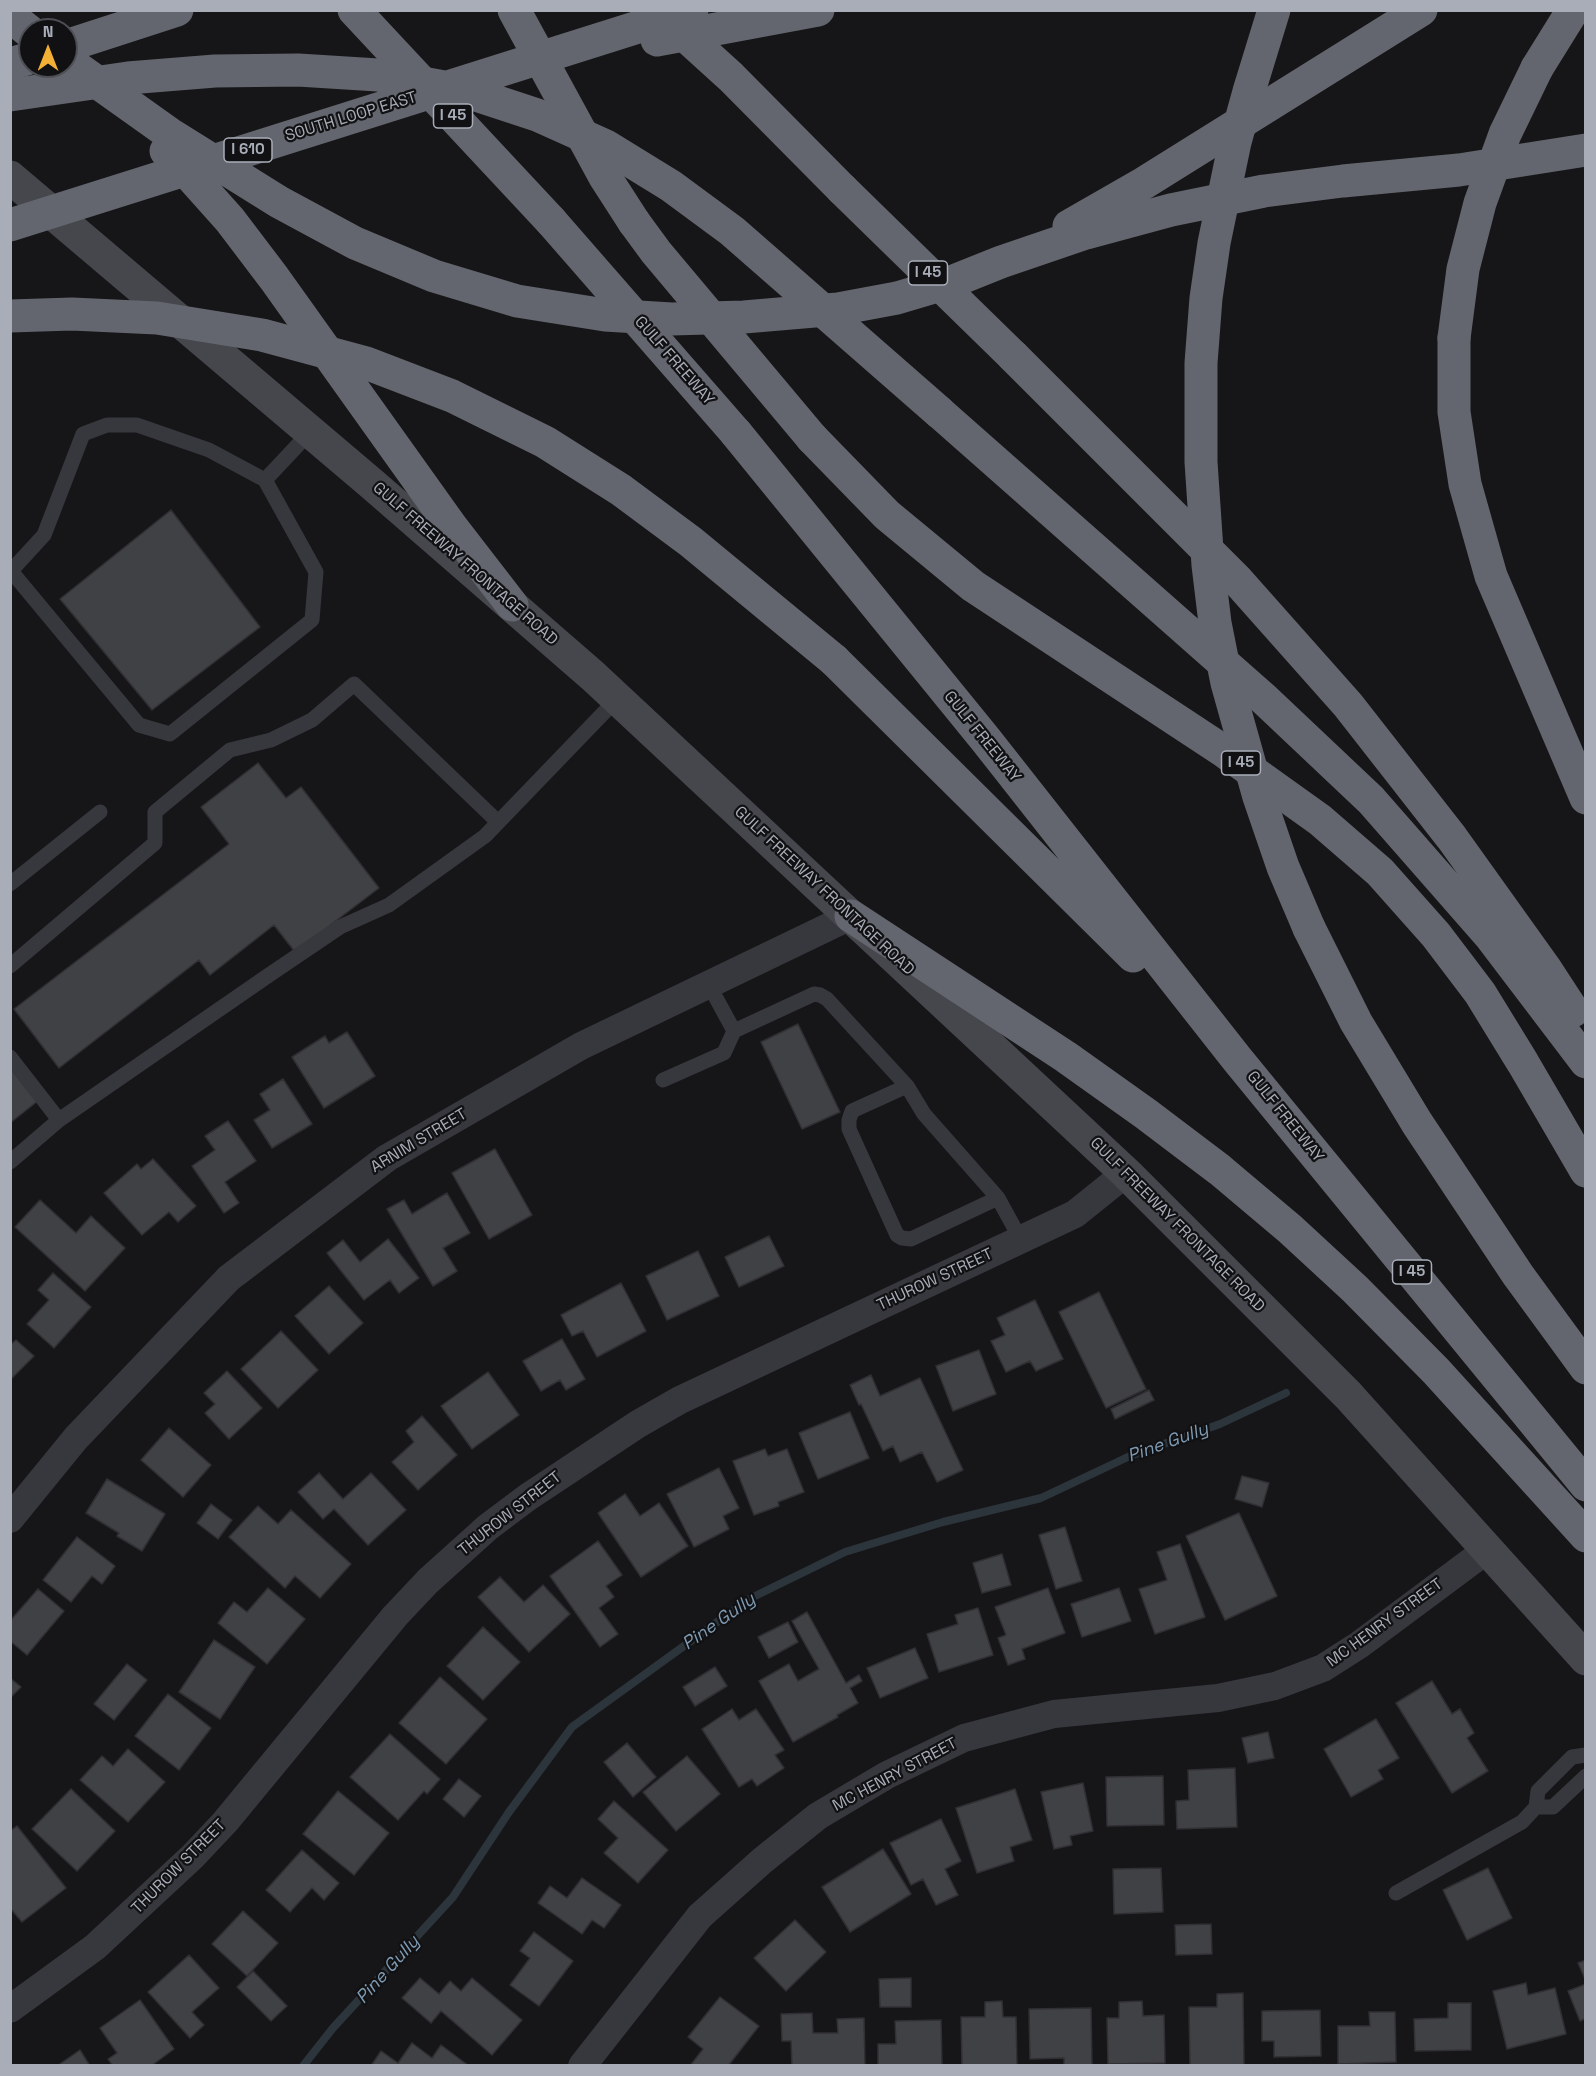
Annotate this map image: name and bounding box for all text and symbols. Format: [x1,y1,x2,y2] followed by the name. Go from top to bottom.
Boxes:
[18,18,78,78] north arrow
[43,21,53,42] text: N
[283,88,419,146] street label: SOUTH LOOP EAST
[434,104,472,128] road number: I 45
[224,138,272,162] road number: I 610
[908,261,948,285] road number: I 45
[630,313,718,409] street label: GULF FREEWAY
[369,478,561,650] street label: GULF FREEWAY FRONTAGE ROAD
[939,688,1025,786] street label: GULF FREEWAY
[1222,751,1260,775] road number: I 45
[730,802,918,980] street label: GULF FREEWAY FRONTAGE ROAD
[1242,1068,1328,1166] street label: GULF FREEWAY
[367,1105,471,1177] street label: ARNIM STREET
[1086,1134,1268,1316] street label: GULF FREEWAY FRONTAGE ROAD
[874,1245,996,1315] street label: THUROW STREET
[1392,1260,1432,1284] road number: I 45
[1125,1418,1211,1468] water label: Pine Gully
[455,1468,565,1560] street label: THUROW STREET
[1323,1575,1447,1671] street label: MC HENRY STREET
[678,1589,760,1655] water label: Pine Gully
[829,1734,961,1816] street label: MC HENRY STREET
[128,1816,230,1918] street label: THUROW STREET
[352,1931,424,2009] water label: Pine Gully

